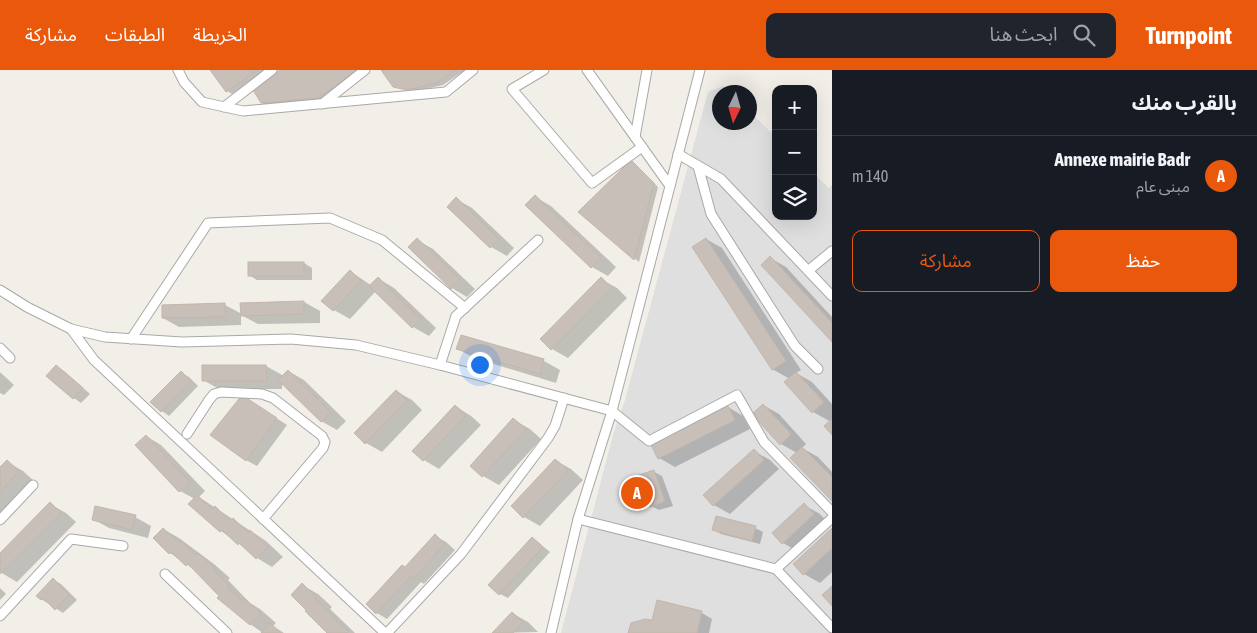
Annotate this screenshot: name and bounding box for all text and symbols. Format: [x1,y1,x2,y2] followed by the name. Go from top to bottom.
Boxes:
[766,13,1116,58] search box
[1070,21,1098,49] icon: search
[1146,22,1232,49] text: Turnpoint
[990,23,1058,45] text: ابحث هنا
[25,24,77,45] text: مشاركة
[105,24,165,45] text: الطبقات
[193,24,247,45] text: الخريطة
[712,85,757,130] north arrow
[772,85,817,220] map controls
[772,85,817,130] button: +
[1132,90,1237,114] text: بالقرب منك
[772,130,817,175] button: −
[1055,148,1190,170] text: Annexe mairie Badr
[852,167,888,185] text: 140 m
[1217,167,1225,185] text: A
[772,175,817,220] button: layers
[1136,177,1190,195] text: مبنى عام
[852,230,1040,292] button: مشاركة
[1050,230,1237,292] button: حفظ
[467,352,493,378] your location
[621,474,653,512] pin: A

